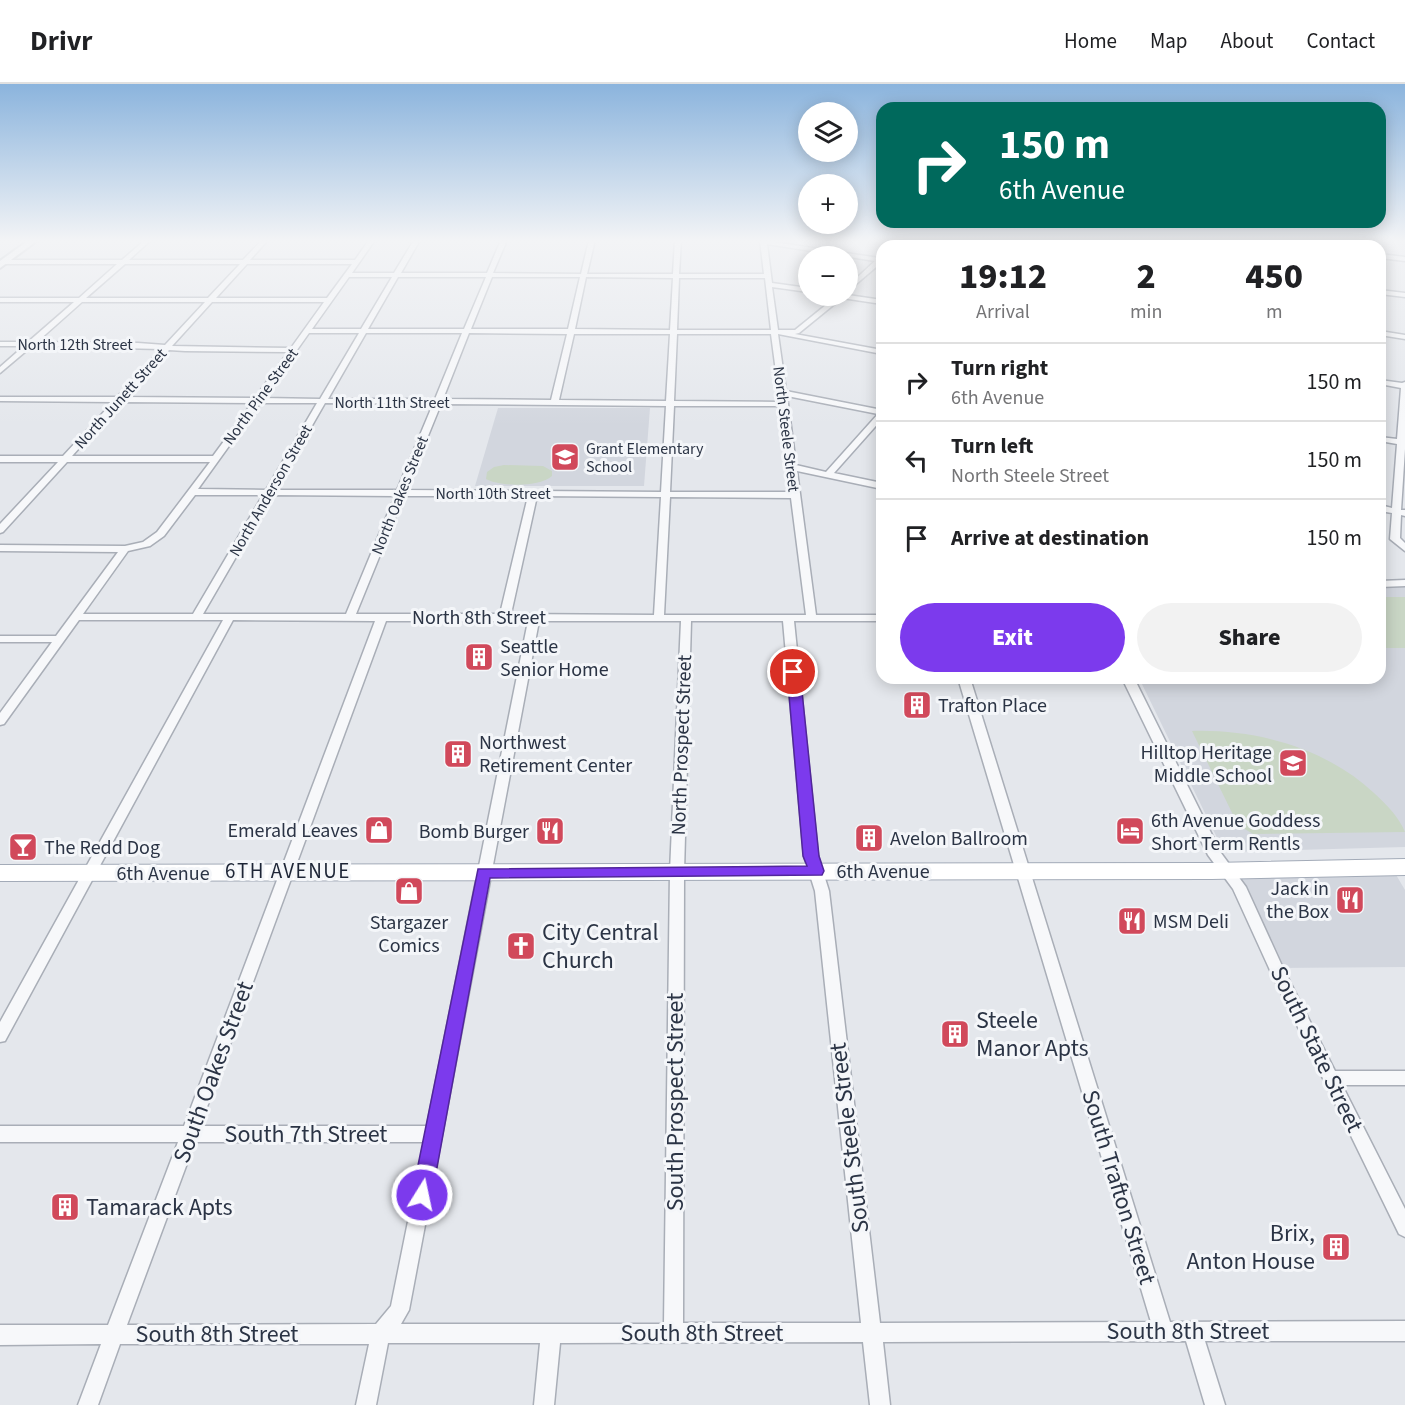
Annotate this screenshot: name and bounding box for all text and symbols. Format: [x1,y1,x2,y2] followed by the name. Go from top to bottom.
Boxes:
[30,21,92,61] text: Drivr
[1064,26,1117,56] text: Home
[1150,26,1188,56] text: Map
[1221,26,1273,56] text: About
[1306,26,1375,56] text: Contact
[798,102,858,306] map controls
[798,102,858,162] button: layers
[999,115,1110,175] text: 150 m
[900,126,978,204] icon: right
[999,171,1125,210] text: 6th Avenue
[798,174,858,234] button: +
[798,246,858,306] button: −
[959,251,1047,302] text: 19:12
[1137,251,1156,302] text: 2
[1245,251,1303,302] text: 450
[976,298,1030,326] text: Arrival
[1130,298,1162,326] text: min
[1266,298,1282,326] text: m
[17,334,133,356] street label: North 12th Street
[70,343,172,454] street label: North Junett Street
[218,343,304,450] street label: North Pine Street
[951,352,1048,384] text: Turn right
[767,365,805,494] street label: North Steele Street
[900,366,933,399] icon: right
[1307,366,1362,398] text: 150 m
[951,384,1044,412] text: 6th Avenue
[334,392,450,414] street label: North 11th Street
[224,420,318,561] street label: North Anderson Street
[951,430,1033,462] text: Turn left
[366,432,434,558] street label: North Oakes Street
[586,438,704,478] place label: Grant Elementary School
[549,441,581,473] school or university icon: Grant Elementary School
[900,444,933,477] icon: left
[1307,444,1362,476] text: 150 m
[951,462,1109,490] text: North Steele Street
[435,483,551,505] street label: North 10th Street
[900,522,933,555] icon: arrive
[951,522,1149,554] text: Arrive at destination
[1307,522,1362,554] text: 150 m
[900,603,1125,672] button: Exit
[1137,603,1362,672] button: Share
[412,604,546,632] street label: North 8th Street
[500,633,609,684] place label: Seattle Senior Home
[463,641,495,673] building icon: Seattle Senior Home
[767,646,818,697] pin
[665,654,699,836] street label: North Prospect Street
[776,655,809,688] icon: arrive
[901,689,933,721] building icon: Trafton Place
[938,692,1047,720] place label: Trafton Place
[479,729,632,780] place label: Northwest Retirement Center
[442,738,474,770] building icon: Northwest Retirement Center
[1140,739,1272,790] place label: Hilltop Heritage Middle School
[1277,747,1309,779] school or university icon: Hilltop Heritage Middle School
[1151,807,1320,858] place label: 6th Avenue Goddess Short Term Rentls
[363,814,395,846] shop icon: Emerald Leaves
[534,815,566,847] restaurant icon: Bomb Burger
[1114,815,1146,847] hotel icon: 6th Avenue Goddess Short Term Rentls
[227,817,358,845] place label: Emerald Leaves
[419,818,529,846] place label: Bomb Burger
[853,822,885,854] building icon: Avelon Ballroom
[890,825,1028,853] place label: Avelon Ballroom
[7,831,39,863] bar icon: The Redd Dog
[44,834,160,862] place label: The Redd Dog
[225,856,351,886] district label: 6TH AVENUE
[836,858,930,886] street label: 6th Avenue
[116,860,210,888] street label: 6th Avenue
[393,875,425,907] shop icon: Stargazer Comics
[1266,875,1329,926] place label: Jack in the Box
[1334,884,1366,916] restaurant icon: Jack in the Box
[1116,905,1148,937] restaurant icon: MSM Deli
[1153,908,1229,936] place label: MSM Deli
[370,909,448,960] place label: Stargazer Comics
[542,915,659,978] place label: City Central Church
[505,930,537,962] church icon: City Central Church
[1261,960,1372,1138] street label: South State Street
[164,976,263,1168] street label: South Oakes Street
[658,993,693,1211] street label: South Prospect Street
[976,1003,1089,1066] place label: Steele Manor Apts
[939,1018,971,1050] building icon: Steele Manor Apts
[820,1041,879,1235] street label: South Steele Street
[1072,1086,1165,1289] street label: South Trafton Street
[225,1117,387,1152] street label: South 7th Street
[390,1163,454,1227] position arrow
[86,1190,233,1225] place label: Tamarack Apts
[49,1191,81,1223] building icon: Tamarack Apts
[1186,1216,1315,1279] place label: Brix, Anton House
[1320,1231,1352,1263] building icon: Brix, Anton House
[1107,1314,1269,1349] street label: South 8th Street
[621,1316,783,1351] street label: South 8th Street
[136,1317,298,1352] street label: South 8th Street

